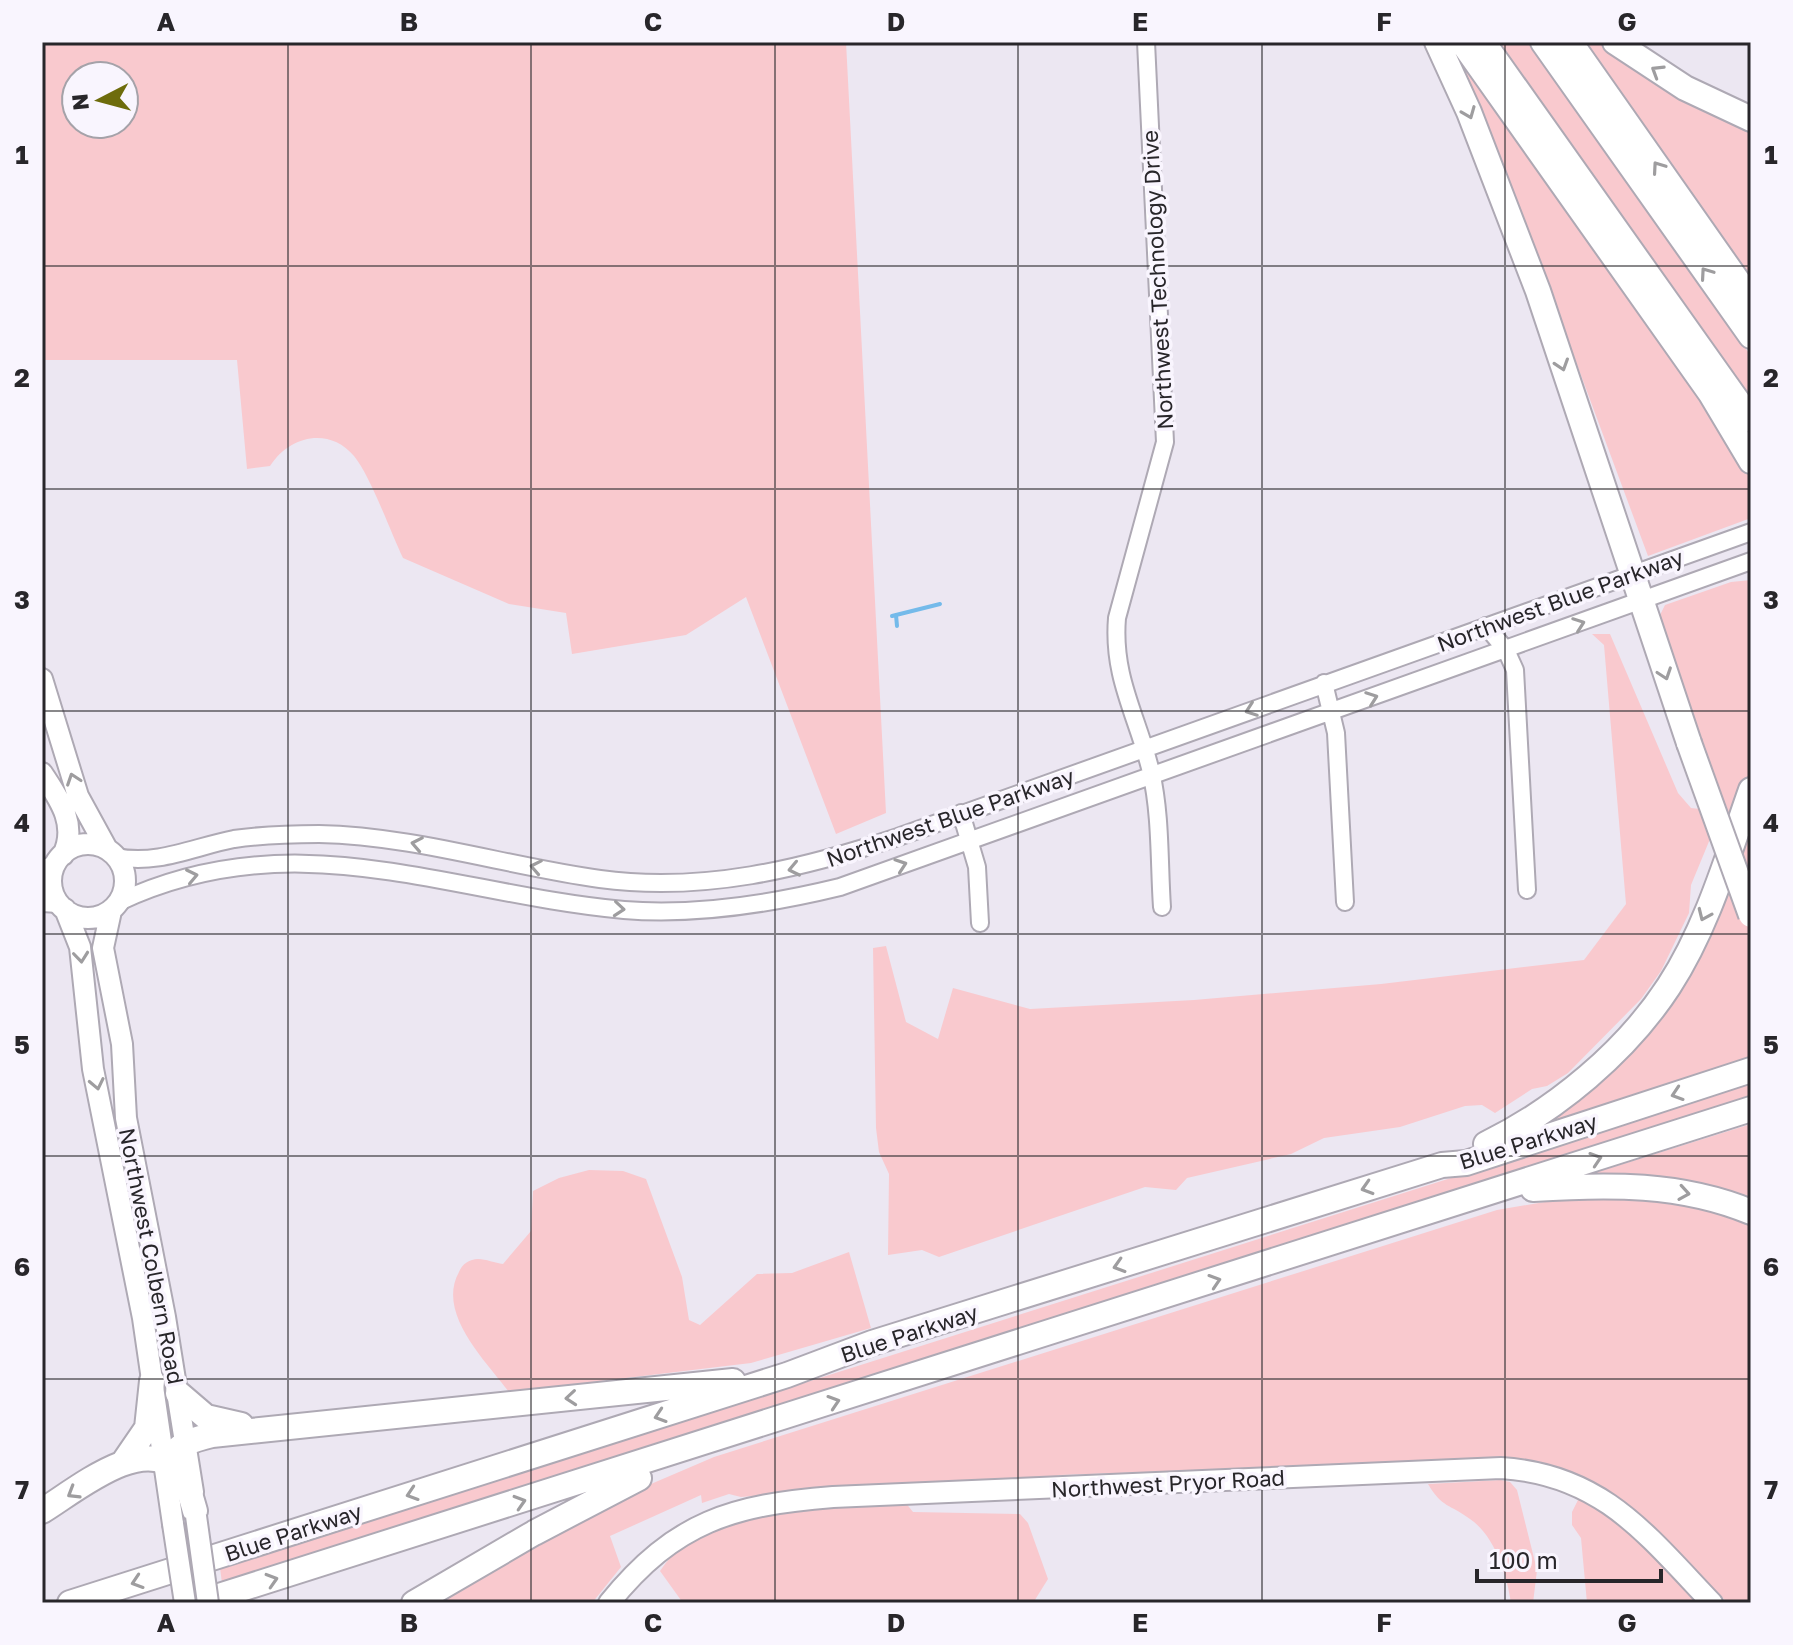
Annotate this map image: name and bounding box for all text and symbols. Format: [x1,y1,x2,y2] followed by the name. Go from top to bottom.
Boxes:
[157,6,176,37] text: A
[400,6,418,37] text: B
[644,6,662,37] text: C
[887,6,905,37] text: D
[1132,6,1148,37] text: E
[1376,6,1392,37] text: F
[1617,6,1637,37] text: G
[60,60,140,140] north arrow
[1651,65,1666,81] one-way arrow
[65,92,94,112] text: N
[1459,105,1476,119] one-way arrow
[1136,130,1178,430] street label: Northwest Technology Drive
[15,139,29,170] text: 1
[1764,139,1778,170] text: 1
[1653,162,1668,176] one-way arrow
[1701,267,1716,281] one-way arrow
[1553,357,1569,371] one-way arrow
[14,362,30,393] text: 2
[1763,362,1779,393] text: 2
[1433,543,1687,657] street label: Northwest Blue Parkway
[14,584,30,615] text: 3
[1763,584,1779,615] text: 3
[1572,618,1586,634] one-way arrow
[1656,667,1672,681] one-way arrow
[1364,691,1378,708] one-way arrow
[1245,700,1259,716] one-way arrow
[823,762,1077,872] street label: Northwest Blue Parkway
[66,773,82,787] one-way arrow
[14,807,30,838] text: 4
[1763,807,1779,838] text: 4
[410,837,423,854] one-way arrow
[893,858,907,875] one-way arrow
[529,859,543,876] one-way arrow
[788,860,801,877] one-way arrow
[186,869,199,886] one-way arrow
[613,900,626,917] one-way arrow
[1698,907,1714,921] one-way arrow
[72,951,89,964] one-way arrow
[14,1029,30,1060] text: 5
[1763,1029,1779,1060] text: 5
[88,1077,105,1090] one-way arrow
[1671,1084,1685,1100] one-way arrow
[1456,1107,1600,1175] street label: Blue Parkway
[114,1126,190,1386] street label: Northwest Colbern Road
[1588,1152,1602,1168] one-way arrow
[1361,1179,1375,1195] one-way arrow
[1677,1183,1691,1200] one-way arrow
[14,1251,30,1282] text: 6
[1763,1251,1779,1282] text: 6
[1113,1257,1126,1273] one-way arrow
[1207,1274,1221,1290] one-way arrow
[837,1298,981,1368] street label: Blue Parkway
[564,1389,577,1406] one-way arrow
[827,1395,840,1411] one-way arrow
[653,1406,667,1422] one-way arrow
[1050,1463,1286,1503] street label: Northwest Pryor Road
[15,1474,29,1505] text: 7
[1764,1474,1778,1505] text: 7
[67,1483,82,1499] one-way arrow
[405,1485,419,1501] one-way arrow
[513,1495,526,1511] one-way arrow
[221,1497,365,1567] street label: Blue Parkway
[1477,1533,1661,1583] scale bar
[1489,1545,1558,1574] text: 100 m
[131,1572,145,1588] one-way arrow
[264,1573,278,1589] one-way arrow
[157,1607,176,1638] text: A
[400,1607,418,1638] text: B
[644,1607,662,1638] text: C
[887,1607,905,1638] text: D
[1132,1607,1148,1638] text: E
[1376,1607,1392,1638] text: F
[1617,1607,1637,1638] text: G

